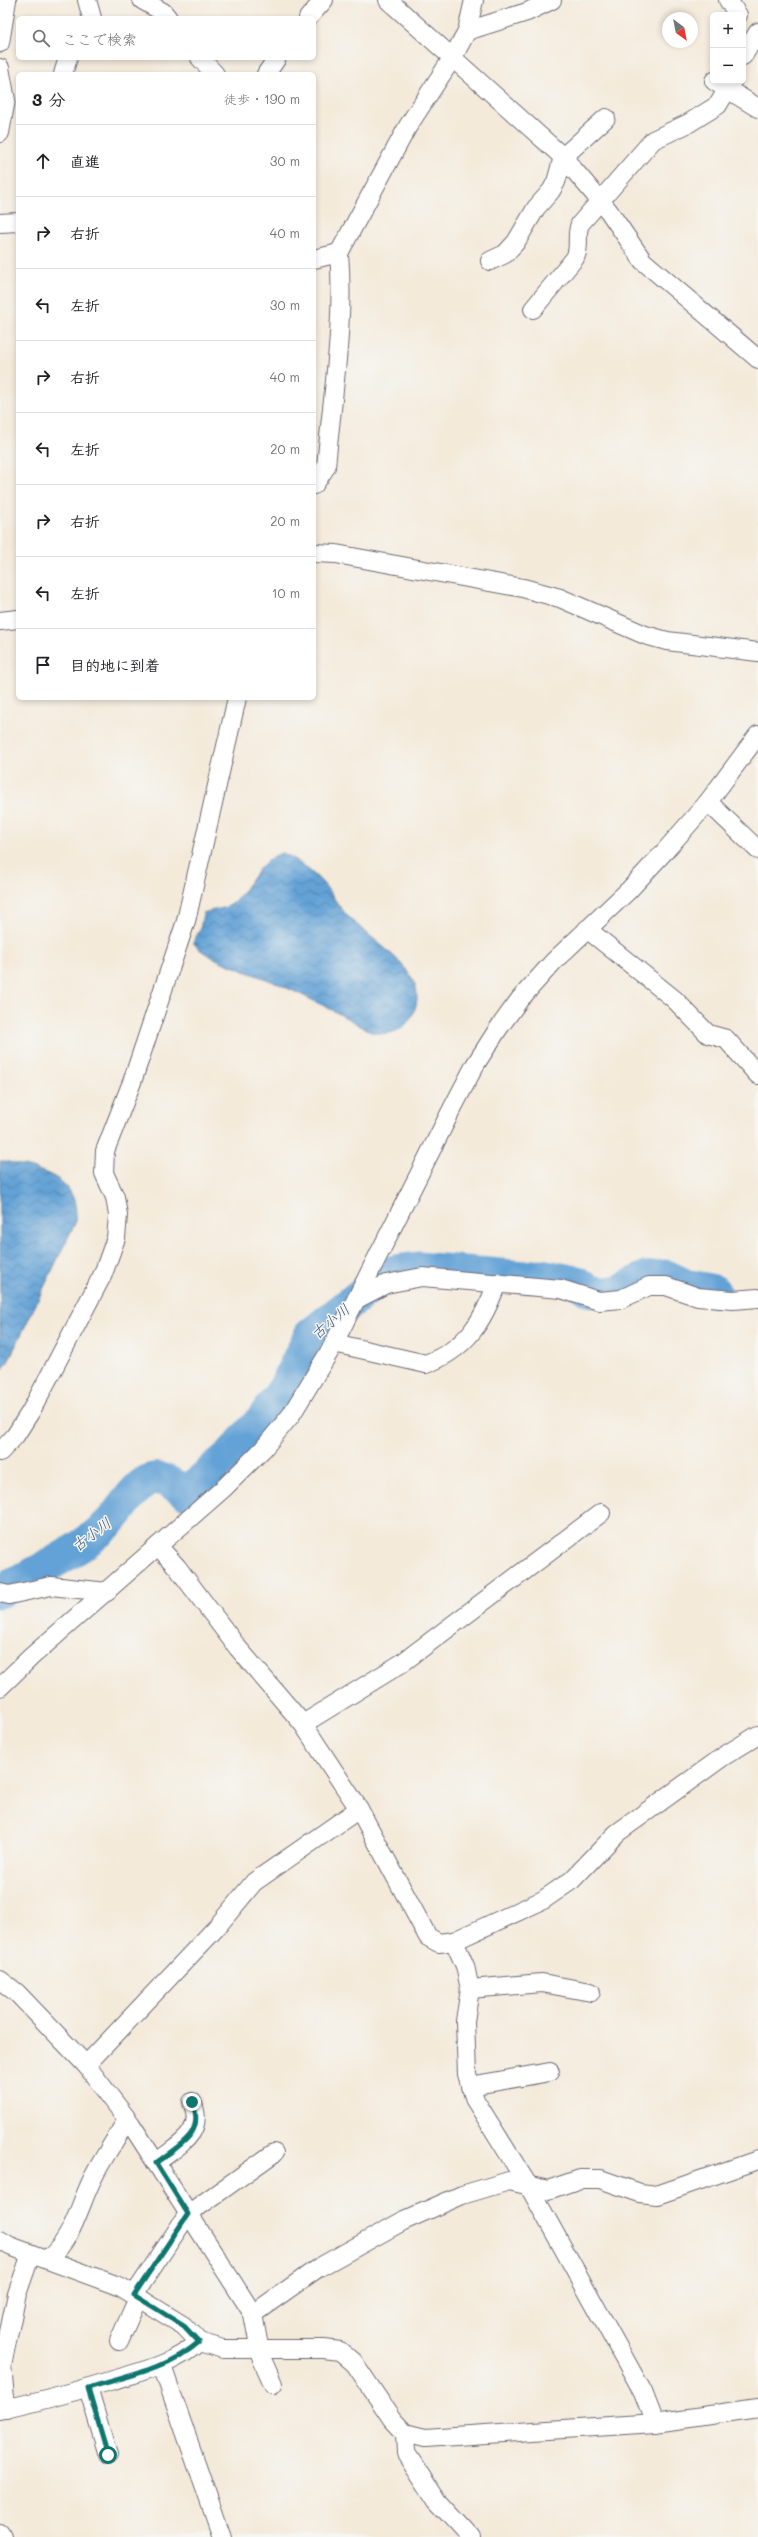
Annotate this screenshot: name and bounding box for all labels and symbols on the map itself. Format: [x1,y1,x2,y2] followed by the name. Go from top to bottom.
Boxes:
[662,12,698,48] north arrow
[306,1299,354,1343] water label: 古小川
[67,1512,115,1556] water label: 古小川
[183,2093,201,2111] route end
[99,2446,117,2464] route start

